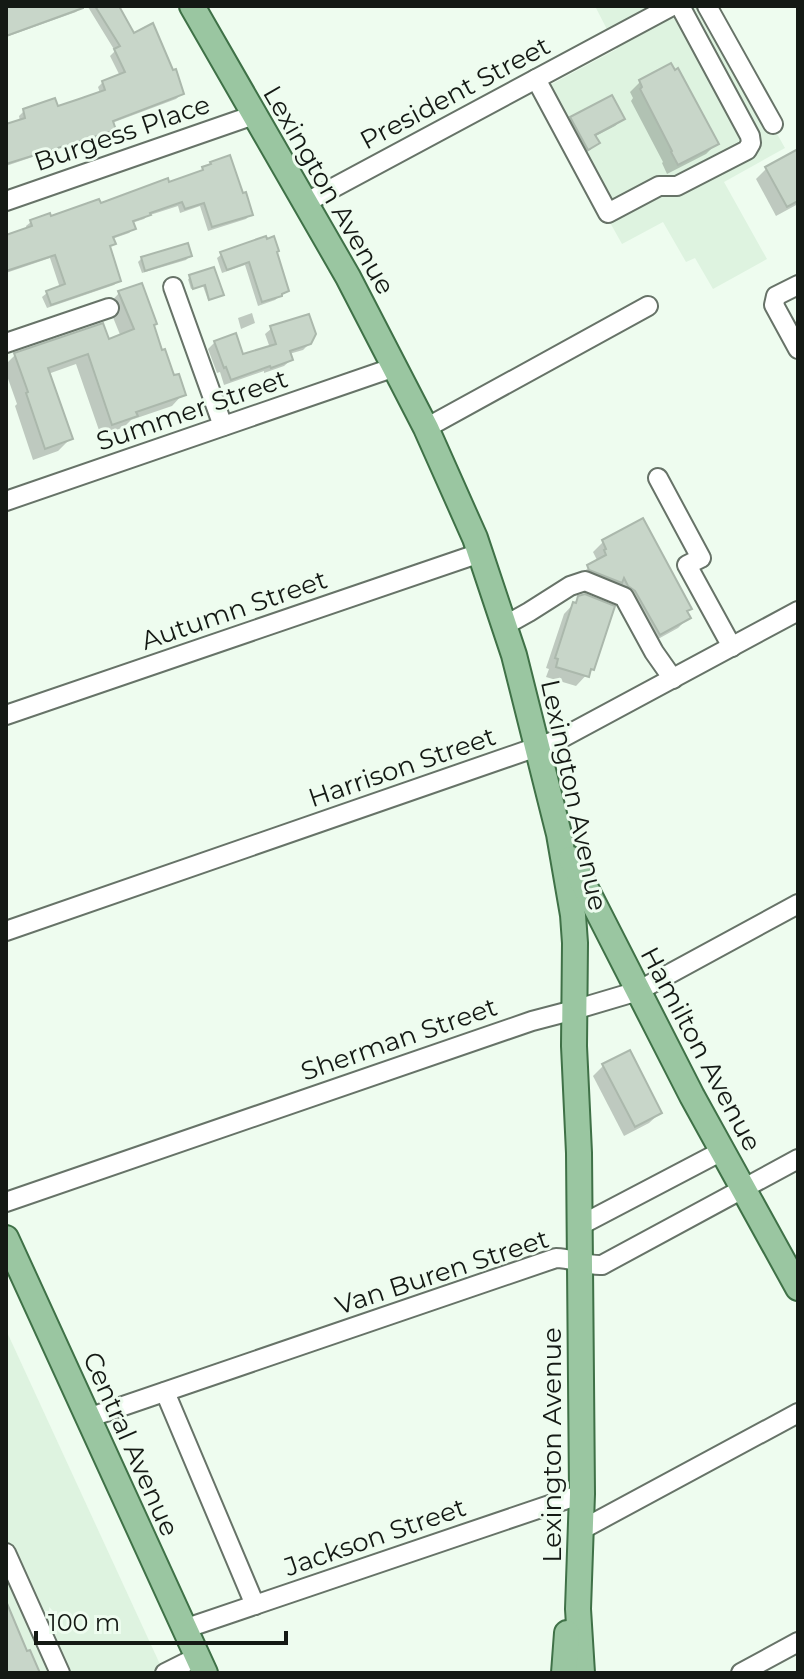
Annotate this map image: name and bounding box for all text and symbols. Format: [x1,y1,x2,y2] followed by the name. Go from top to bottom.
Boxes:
[355,29,555,157] street label: President Street
[256,80,402,300] street label: Lexington Avenue
[30,88,214,178] street label: Burgess Place
[92,362,292,458] street label: Summer Street
[137,563,331,657] street label: Autumn Street
[534,676,614,914] street label: Lexington Avenue
[304,720,500,814] street label: Harrison Street
[634,941,768,1157] street label: Hamilton Avenue
[297,990,501,1088] street label: Sherman Street
[331,1222,553,1322] street label: Van Buren Street
[536,1327,568,1563] street label: Lexington Avenue
[76,1347,186,1541] street label: Central Avenue
[279,1491,470,1583] street label: Jackson Street
[36,1595,286,1645] scale bar
[48,1608,120,1637] text: 100 m

